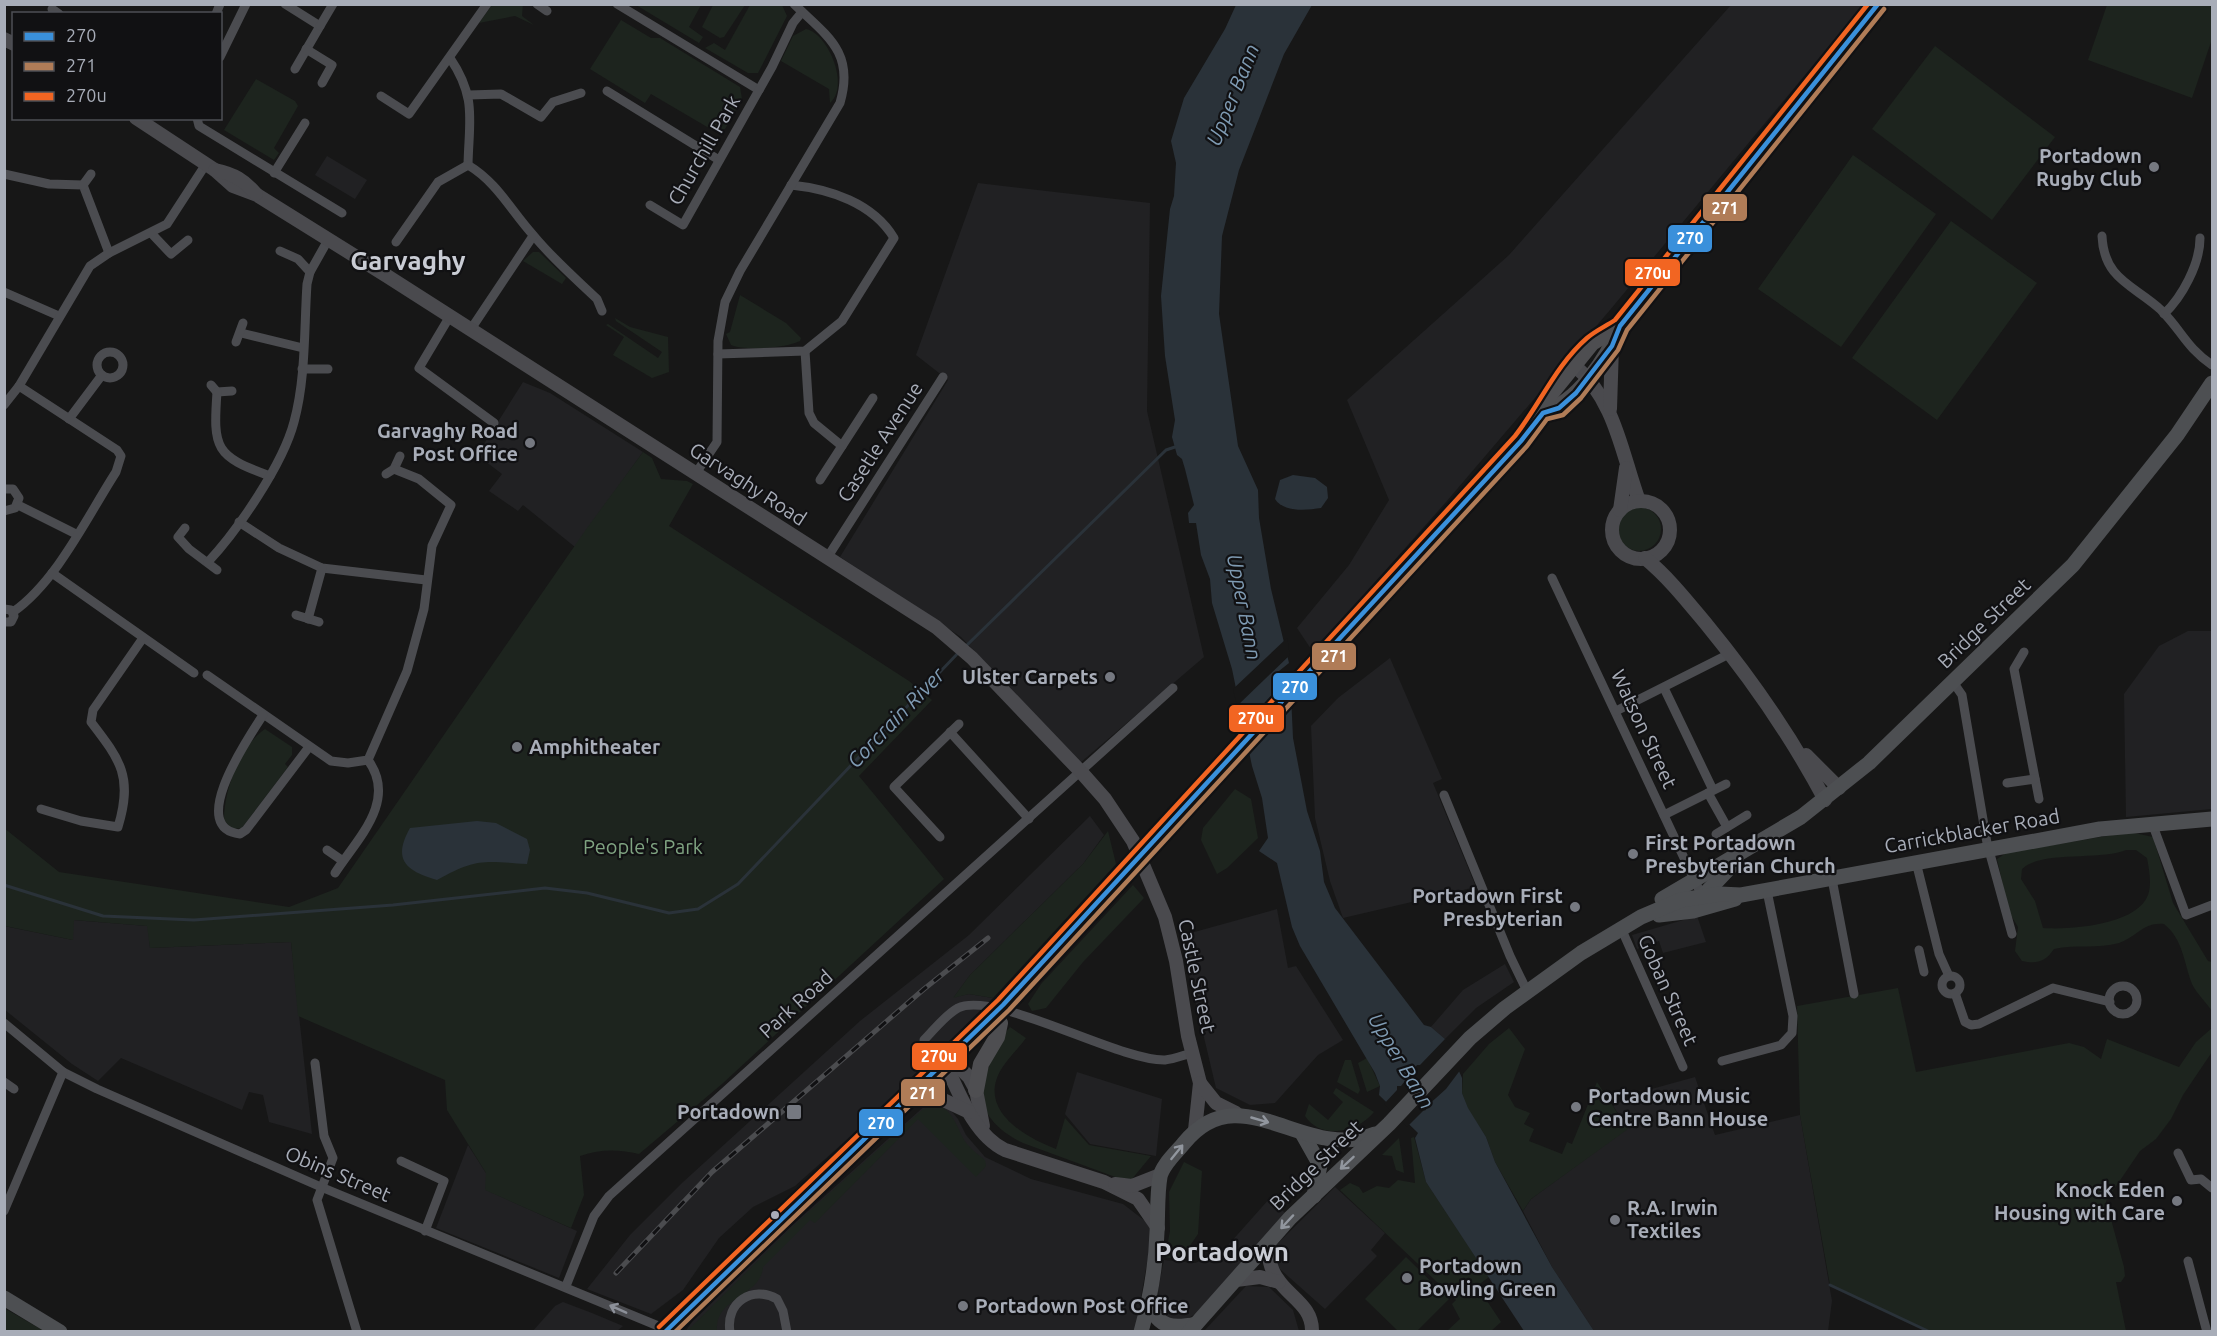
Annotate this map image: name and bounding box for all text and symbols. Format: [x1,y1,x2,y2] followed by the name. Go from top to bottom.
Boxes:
[12,12,222,120] legend
[66,25,96,45] text: 270
[1201,40,1263,149] water label: Upper Bann
[66,55,96,75] text: 271
[66,85,107,105] text: 270u
[663,91,744,209] street label: Churchill Park
[2036,144,2142,190] place label: Portadown Rugby Club
[2147,160,2161,174] marker: Portadown Rugby Club
[1702,193,1748,222] line badge: 271
[1711,199,1739,217] text: 271
[1667,224,1713,253] line badge: 270
[1676,229,1704,247] text: 270
[350,246,466,275] district label: Garvaghy
[1624,258,1681,287] line badge: 270u
[1635,264,1671,282] text: 270u
[832,377,927,506] street label: Casetle Avenue
[377,419,518,465] place label: Garvaghy Road Post Office
[523,436,537,450] marker: Garvaghy Road Post Office
[686,437,811,530] street label: Garvaghy Road
[1223,552,1267,662] water label: Upper Bann
[1933,573,2035,673] street label: Bridge Street
[1311,642,1357,671] line badge: 271
[1320,647,1348,665] text: 271
[842,662,950,772] water label: Corcrain River
[962,665,1098,688] place label: Ulster Carpets
[1607,666,1682,792] street label: Watson Street
[1103,670,1117,684] marker: Ulster Carpets
[1272,672,1318,701] line badge: 270
[1281,678,1309,696] text: 270
[1228,704,1285,733] line badge: 270u
[1238,709,1274,727] text: 270u
[529,735,661,758] place label: Amphitheater
[510,740,524,754] marker: Amphitheater
[1882,804,2061,857] street label: Carrickblacker Road
[1645,831,1836,877] place label: First Portadown Presbyterian Church
[583,835,703,858] park label: People's Park
[1626,847,1640,861] marker: First Portadown Presbyterian Church
[1412,884,1563,930] place label: Portadown First Presbyterian
[1568,900,1582,914] marker: Portadown First Presbyterian
[1174,917,1221,1035] street label: Castle Street
[1634,931,1703,1049] street label: Goban Street
[754,965,837,1042] street label: Park Road
[1364,1008,1440,1113] water label: Upper Bann
[911,1042,968,1071] line badge: 270u
[921,1047,957,1065] text: 270u
[900,1078,946,1107] line badge: 271
[909,1084,937,1102] text: 271
[1588,1084,1768,1130] place label: Portadown Music Centre Bann House
[677,1100,780,1123] place label: Portadown
[1569,1100,1583,1114] marker: Portadown Music Centre Bann House
[785,1103,803,1121] marker: Portadown
[858,1108,904,1137] line badge: 270
[867,1114,895,1132] text: 270
[1251,1115,1270,1126] one-way arrow
[1265,1115,1367,1215] street label: Bridge Street
[282,1141,395,1206] street label: Obins Street
[1170,1144,1183,1160] one-way arrow
[1340,1156,1355,1171] one-way arrow
[1994,1178,2165,1224] place label: Knock Eden Housing with Care
[2170,1194,2184,1208] marker: Knock Eden Housing with Care
[1627,1196,1718,1242] place label: R.A. Irwin Textiles
[769,1209,781,1221] unlabelled marker
[1608,1213,1622,1227] marker: R.A. Irwin Textiles
[1280,1215,1294,1230] one-way arrow
[1155,1237,1289,1266] district label: Portadown
[1419,1254,1556,1300] place label: Portadown Bowling Green
[1400,1271,1414,1285] marker: Portadown Bowling Green
[975,1294,1189,1317] place label: Portadown Post Office
[956,1299,970,1313] marker: Portadown Post Office
[609,1303,627,1314] one-way arrow

